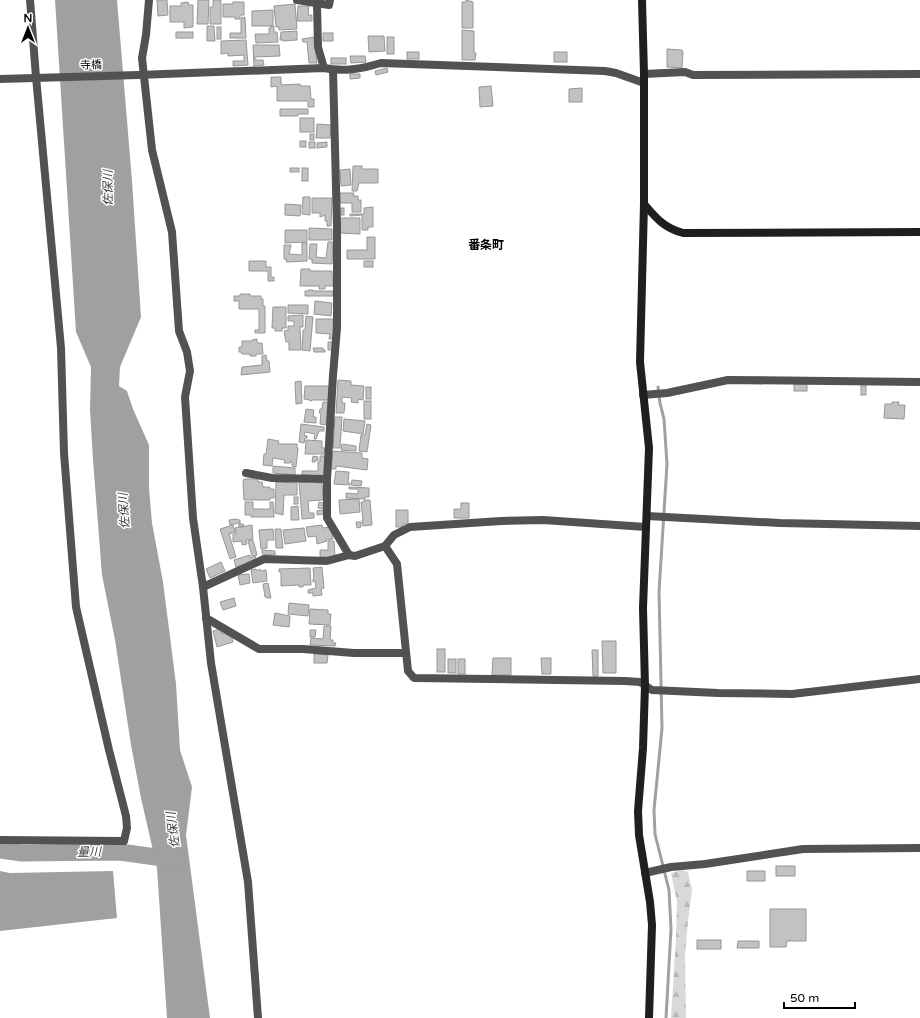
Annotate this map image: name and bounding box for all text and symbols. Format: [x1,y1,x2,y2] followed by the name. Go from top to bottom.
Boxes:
[8,8,48,48] north arrow
[24,12,32,25] text: N
[80,58,102,72] street label: 寺橋
[101,168,115,206] water label: 佐保川
[468,238,504,252] district label: 番条町
[116,491,132,529] water label: 佐保川
[164,809,182,849] water label: 佐保川
[77,845,103,859] water label: 量川
[784,984,855,1010] scale bar
[790,991,819,1005] text: 50 m

